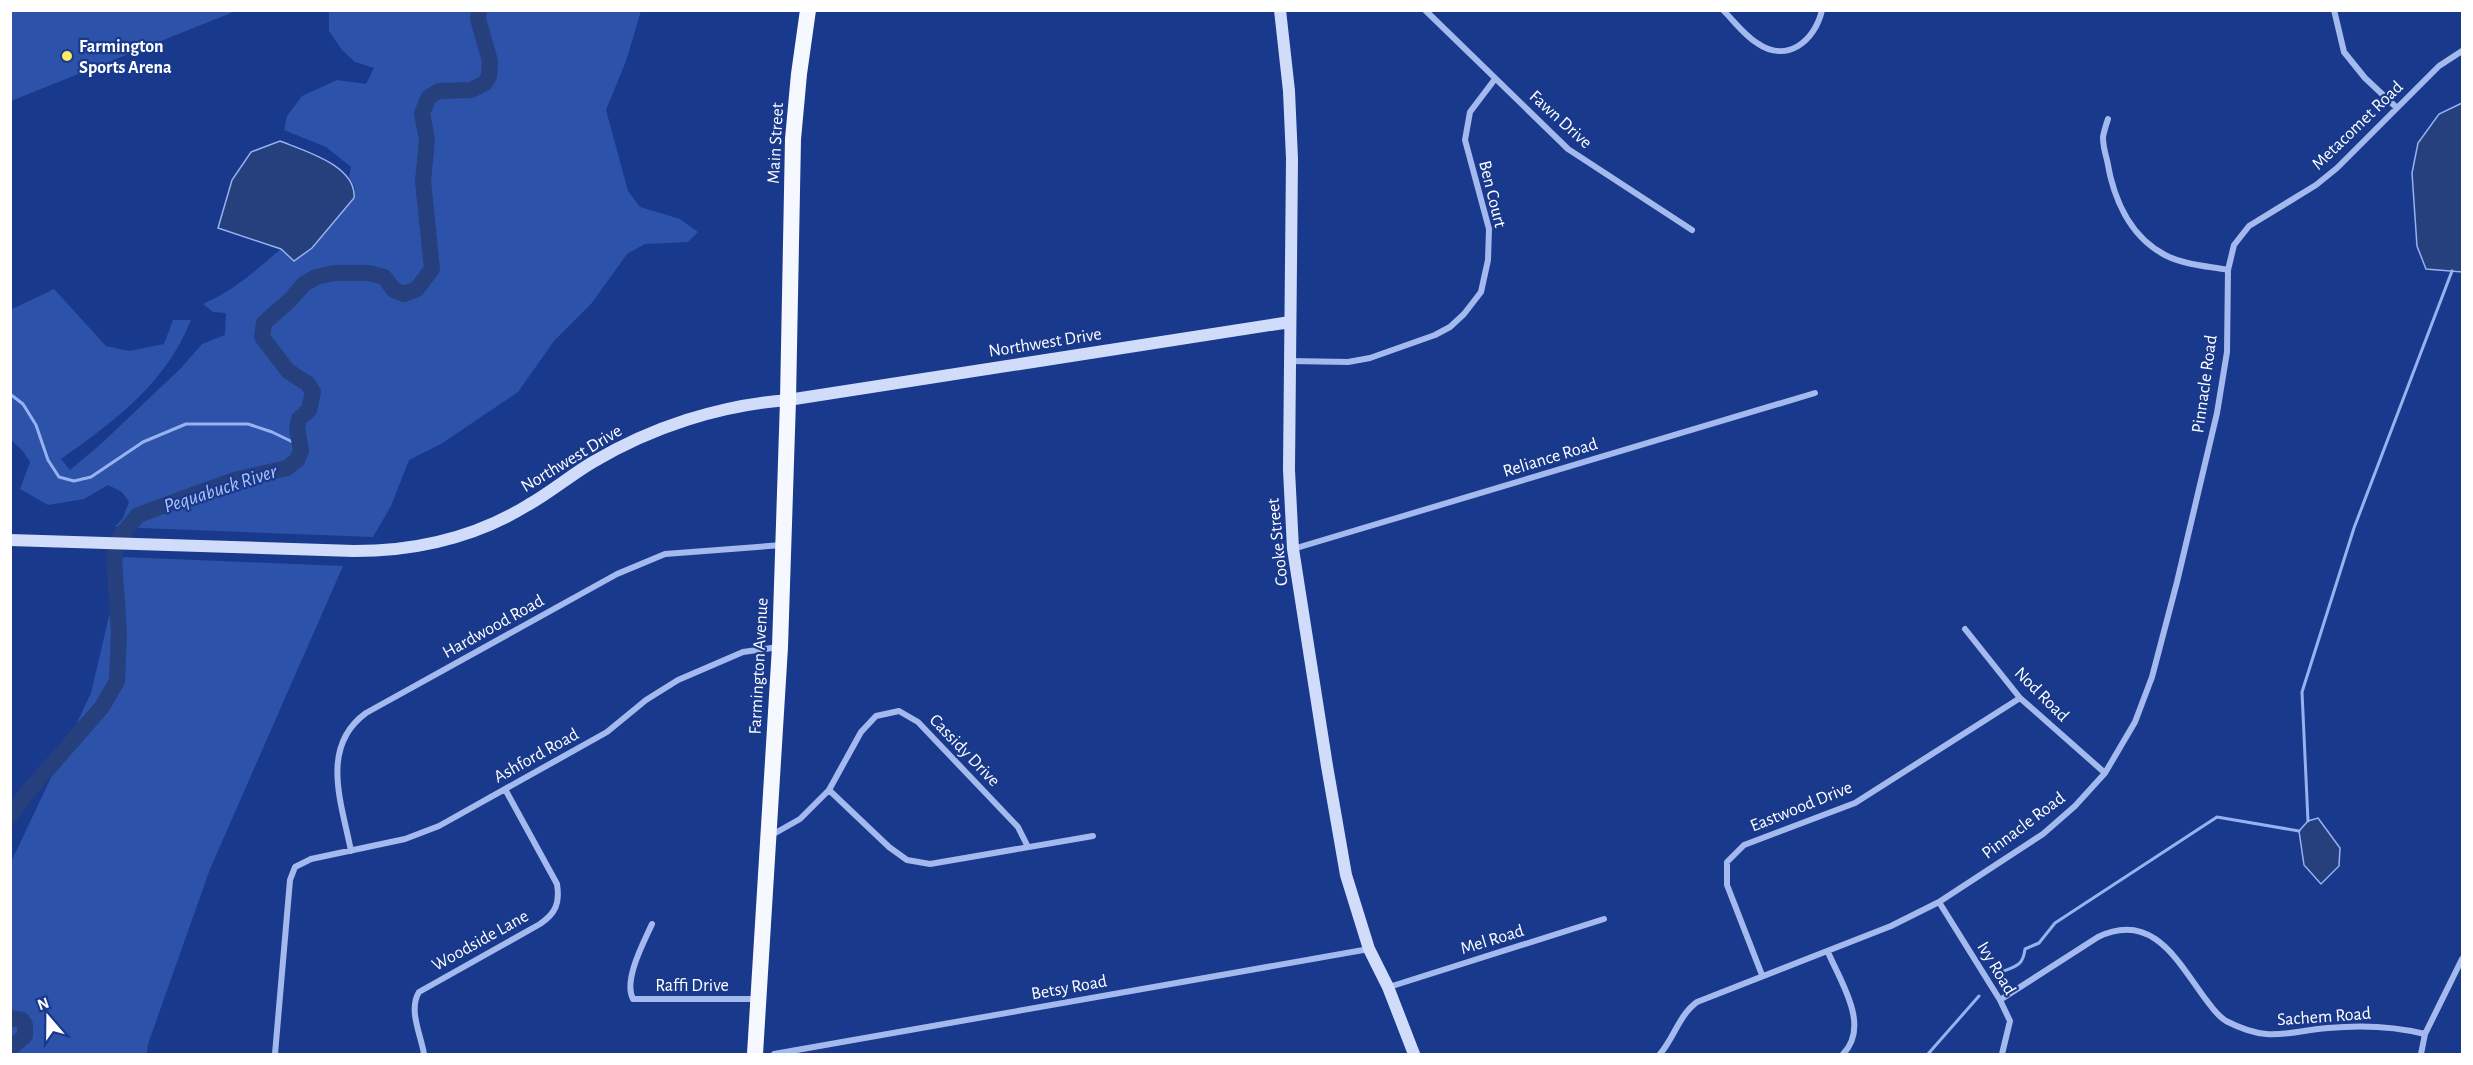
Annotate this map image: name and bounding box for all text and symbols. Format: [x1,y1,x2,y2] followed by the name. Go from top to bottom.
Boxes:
[79,38,172,77] place label: Farmington Sports Arena
[60,49,74,63] marker: Farmington Sports Arena
[2309,78,2407,174] street label: Metacomet Road
[1526,87,1595,152] street label: Fawn Drive
[765,102,787,184] street label: Main Street
[1475,159,1509,230] street label: Ben Court
[987,325,1103,361] street label: Northwest Drive
[2189,334,2221,434] street label: Pinnacle Road
[518,422,625,496] street label: Northwest Drive
[1501,435,1600,481] street label: Reliance Road
[161,461,280,517] water label: Pequabuck River
[1264,497,1292,587] street label: Cooke Street
[440,592,547,662] street label: Hardwood Road
[746,597,772,735] street label: Farmington Avenue
[2011,664,2072,725] street label: Nod Road
[926,711,1003,790] street label: Cassidy Drive
[491,725,582,787] street label: Ashford Road
[1748,778,1855,836] street label: Eastwood Drive
[1979,789,2068,863] street label: Pinnacle Road
[429,907,532,975] street label: Woodside Lane
[1458,922,1526,958] street label: Mel Road
[1973,939,2019,998] street label: Ivy Road
[1030,972,1108,1004] street label: Betsy Road
[655,977,729,995] street label: Raffi Drive
[18,987,78,1047] north arrow
[35,994,51,1013] text: N
[2276,1005,2372,1029] street label: Sachem Road

